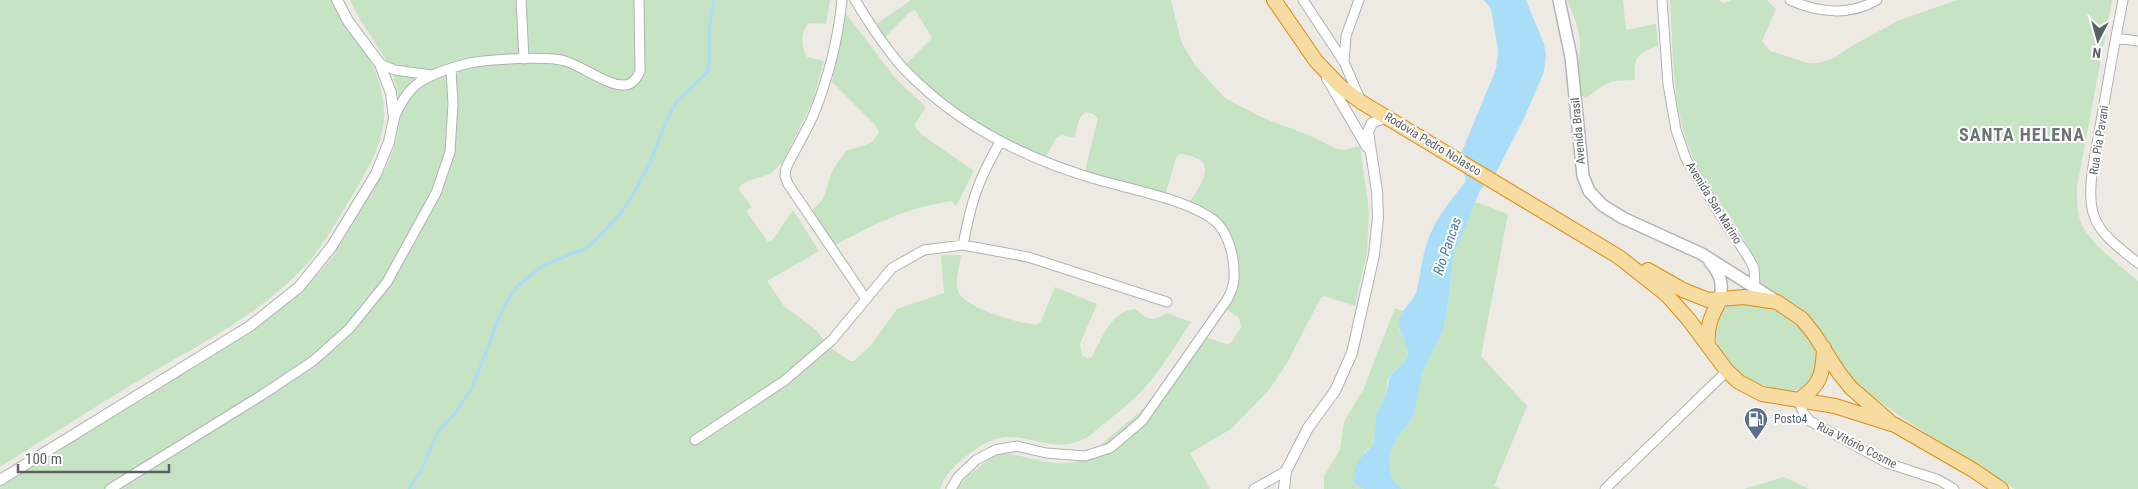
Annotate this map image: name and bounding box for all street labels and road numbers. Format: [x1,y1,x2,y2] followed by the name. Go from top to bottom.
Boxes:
[1568,97,1588,165] street label: Avenida Brasil
[2087,104,2111,176] street label: Rua Pia Pavani
[1382,110,1484,178] street label: Rodovia Pedro Nolasco
[1683,159,1745,247] street label: Avenida San Marino
[1815,419,1900,471] street label: Rua Vitório Cosme

